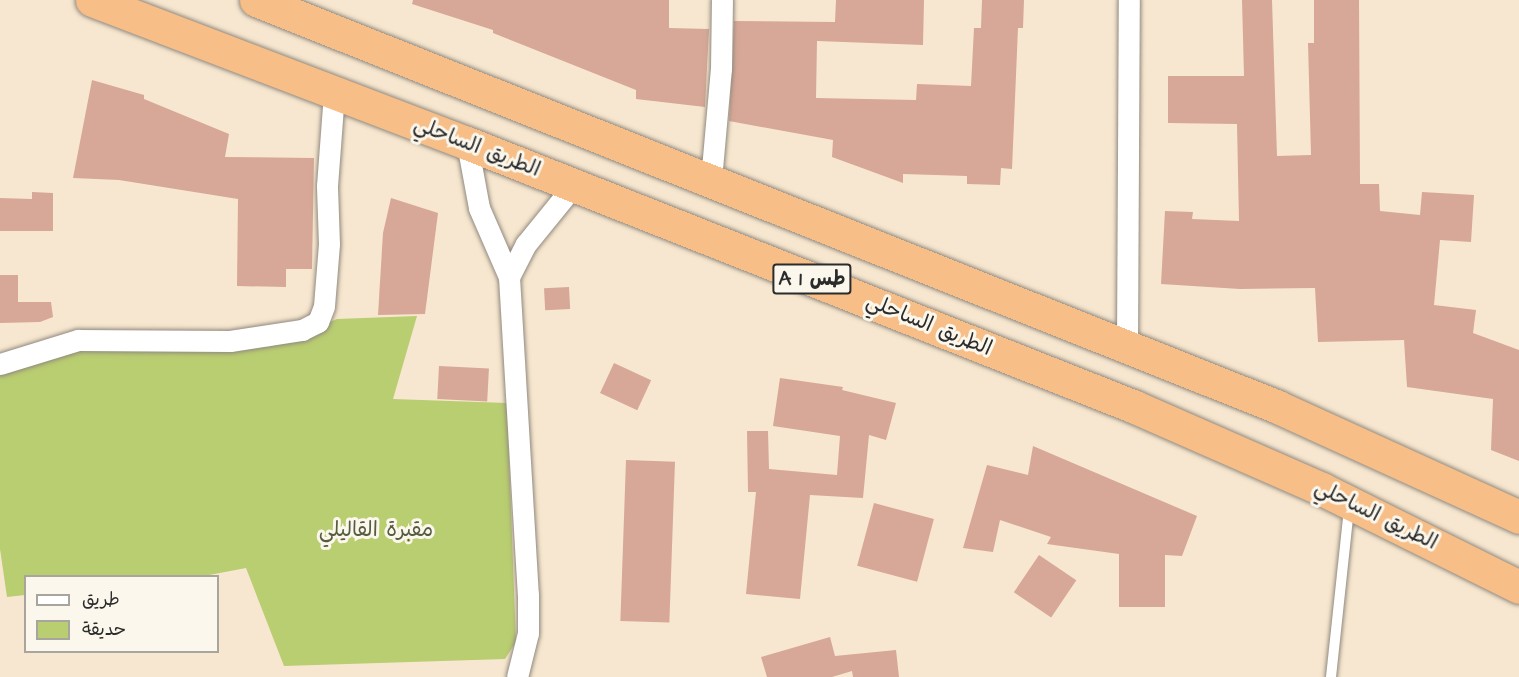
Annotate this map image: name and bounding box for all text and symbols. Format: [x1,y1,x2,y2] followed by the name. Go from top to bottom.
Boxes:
[410,111,544,183] street label: الطريق الساحلي
[772,262,852,296] road number: A 1 طس
[863,288,995,362] street label: الطريق الساحلي
[1311,475,1441,555] street label: الطريق الساحلي
[319,517,433,543] park label: مقبرة القاليلي
[24,575,219,653] legend
[82,587,120,612] text: طريق
[82,617,126,642] text: حديقة

